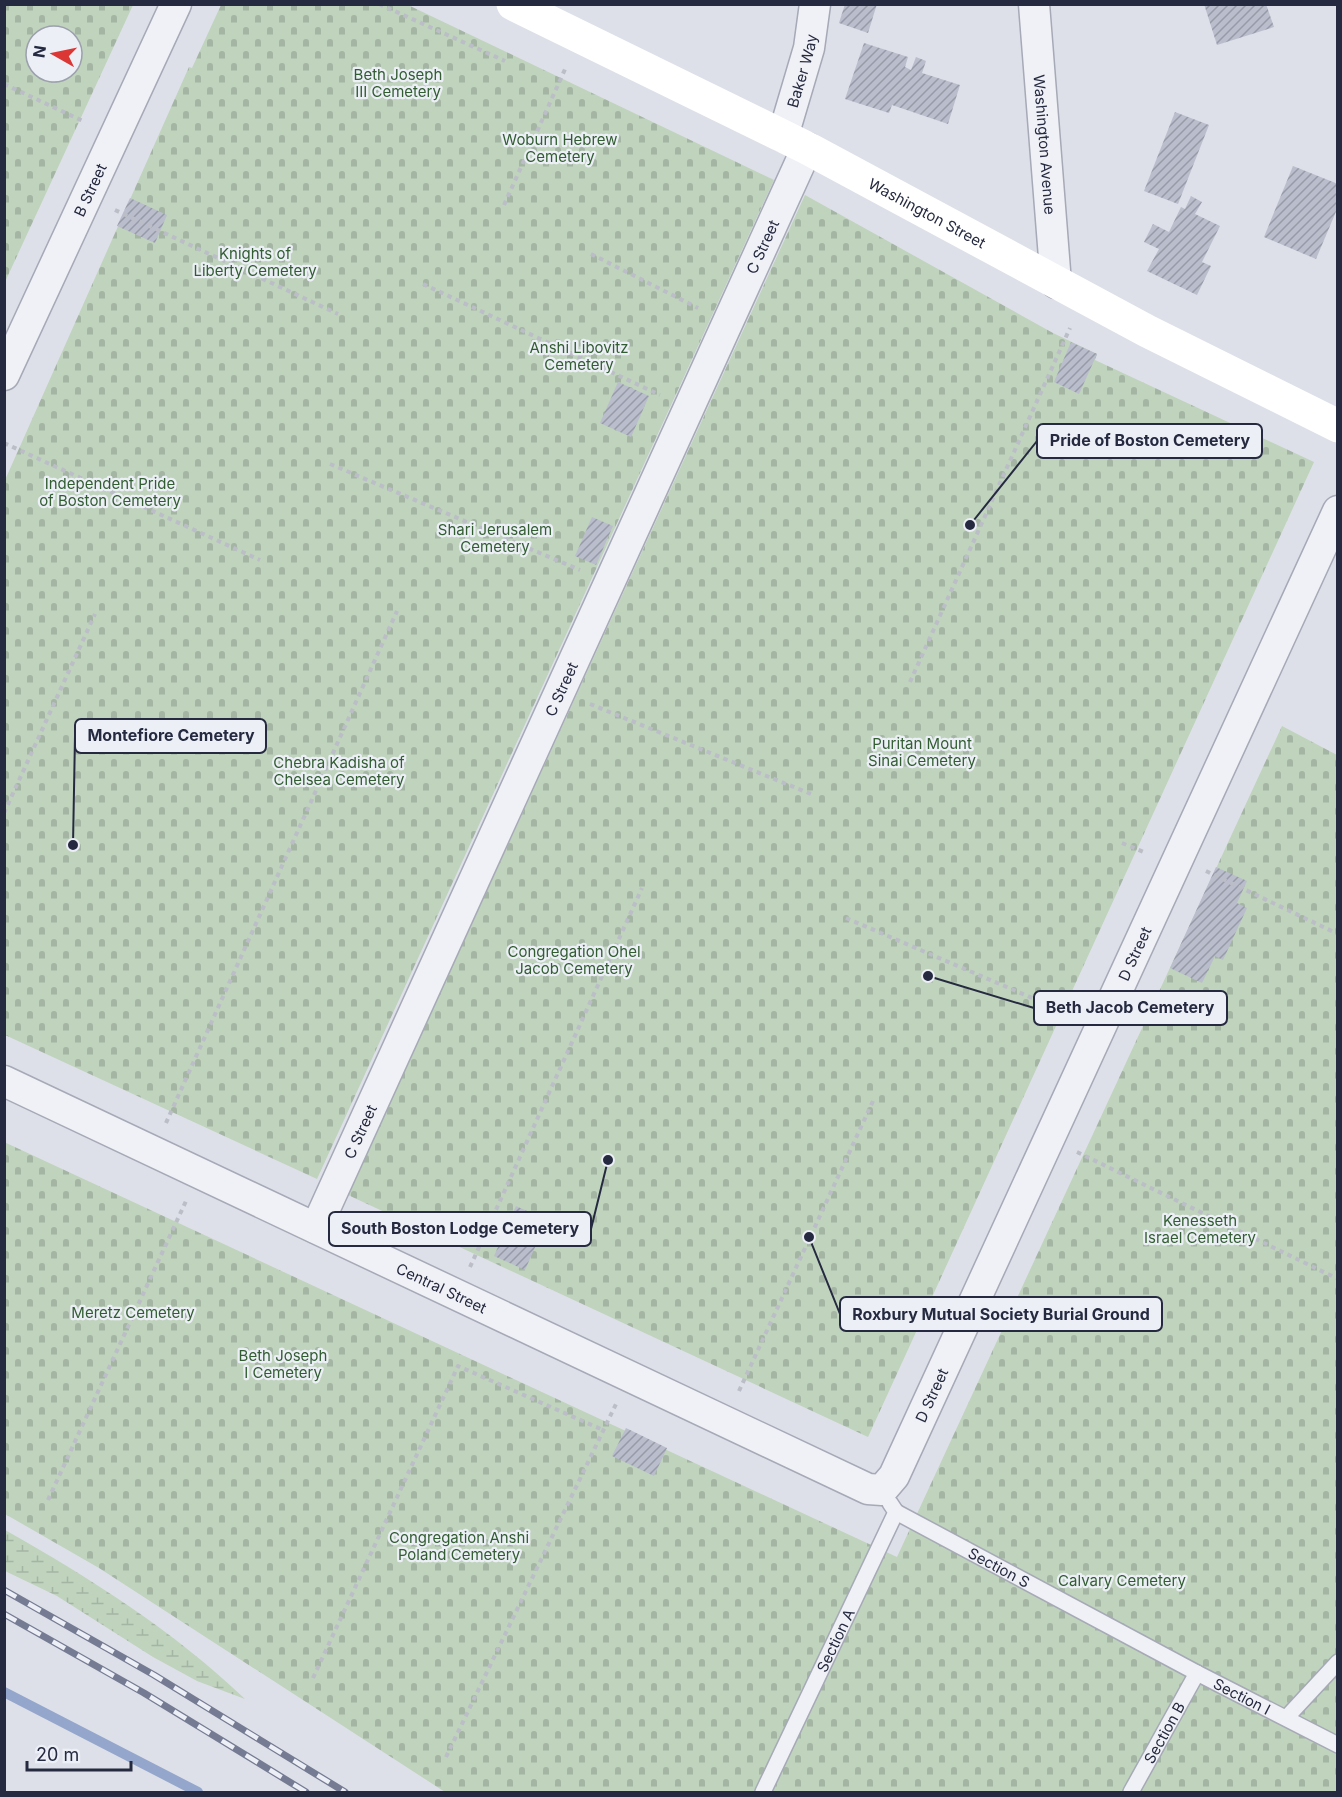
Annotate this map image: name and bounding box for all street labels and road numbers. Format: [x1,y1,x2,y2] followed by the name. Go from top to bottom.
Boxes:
[782,32,820,110] street label: Baker Way
[1030,74,1060,215] street label: Washington Avenue
[69,160,110,220] street label: B Street
[865,174,989,252] street label: Washington Street
[742,216,783,277] street label: C Street
[540,659,582,719] street label: C Street
[1114,923,1155,984] street label: D Street
[339,1101,380,1162] street label: C Street
[393,1258,490,1317] street label: Central Street
[911,1365,952,1425] street label: D Street
[965,1543,1033,1591] street label: Section S
[812,1605,858,1675] street label: Section A
[1210,1674,1274,1719] street label: Section I
[1139,1698,1189,1767] street label: Section B

